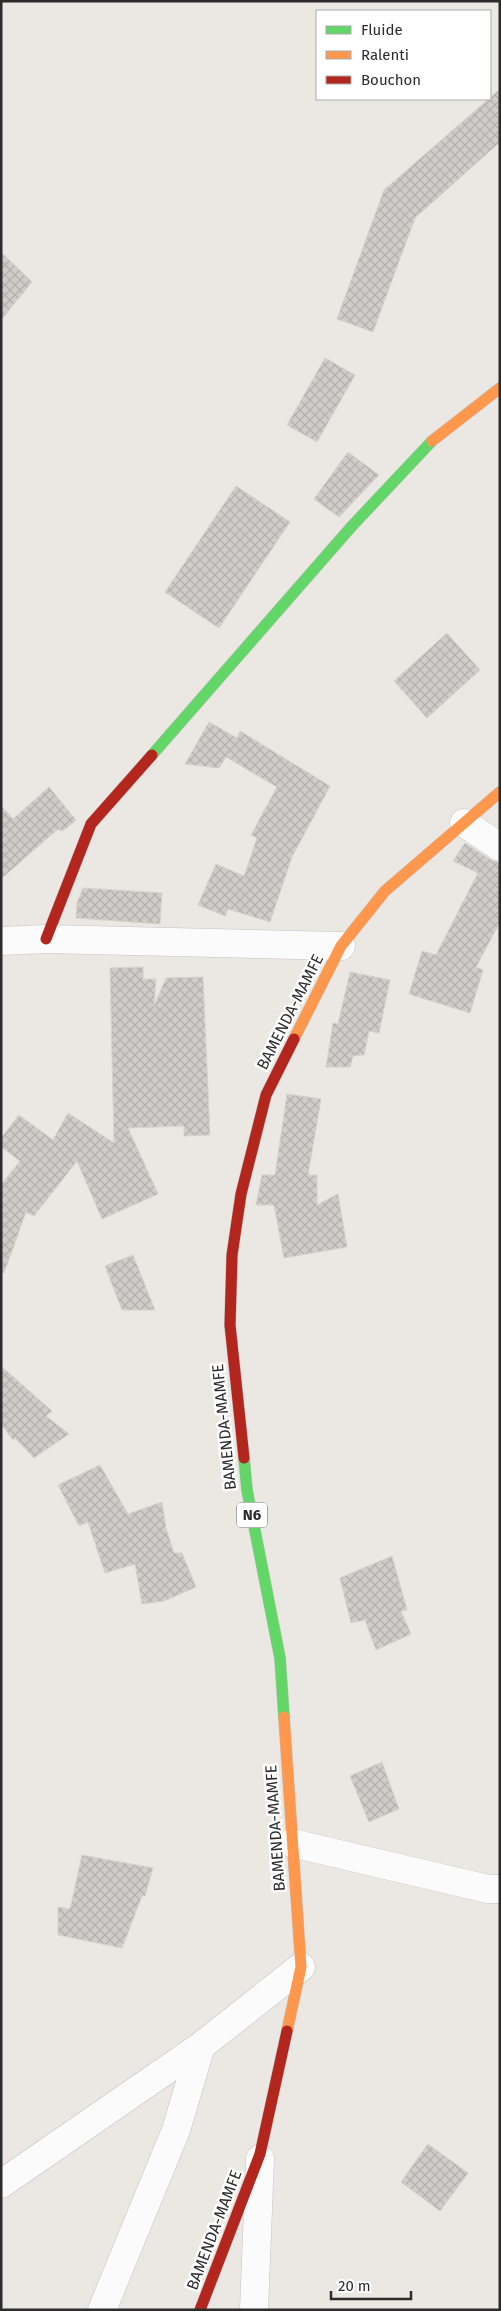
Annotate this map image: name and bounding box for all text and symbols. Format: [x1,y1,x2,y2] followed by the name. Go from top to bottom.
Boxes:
[316,10,491,100] legend
[361,21,403,39] text: Fluide
[361,46,409,64] text: Ralenti
[361,71,421,89] text: Bouchon
[253,951,327,1073] street label: BAMENDA-MAMFE
[208,1363,240,1491] street label: BAMENDA-MAMFE
[237,1502,267,1528] road number: N6
[261,1764,289,1892] street label: BAMENDA-MAMFE
[182,2167,246,2293] street label: BAMENDA-MAMFE
[331,2268,411,2300] scale bar
[338,2277,371,2295] text: 20 m

